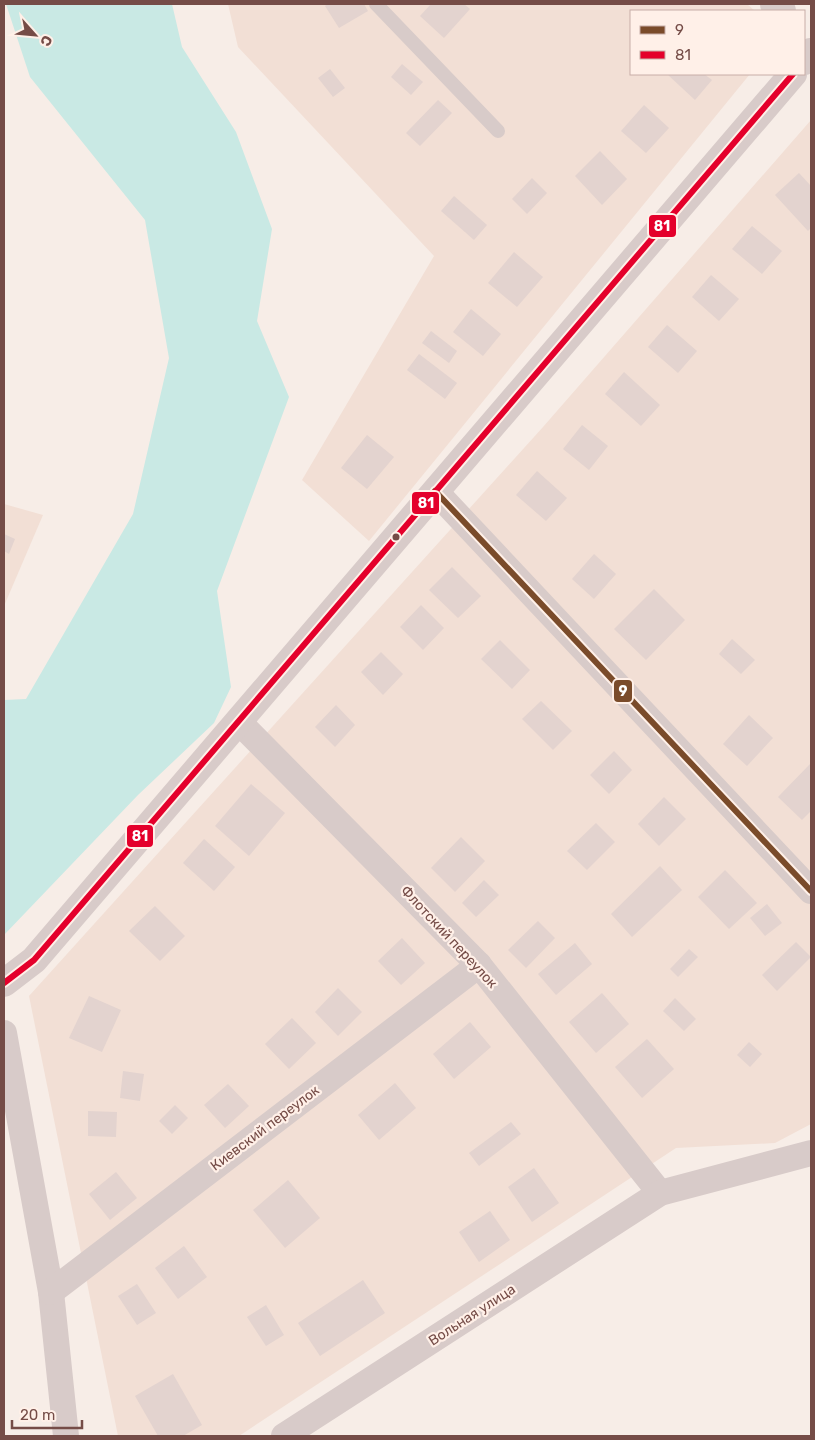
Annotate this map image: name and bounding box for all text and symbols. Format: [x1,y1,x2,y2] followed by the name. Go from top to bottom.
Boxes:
[10,10,60,60] north arrow
[630,10,805,75] legend
[675,21,684,39] text: 9
[36,32,56,49] text: С
[675,46,691,64] text: 81
[648,214,677,238] line badge: 81
[654,218,670,235] text: 81
[411,491,440,515] line badge: 81
[418,495,434,512] text: 81
[391,532,401,542] unlabelled marker
[613,679,633,703] line badge: 9
[619,683,628,700] text: 9
[126,824,154,848] line badge: 81
[132,828,148,845] text: 81
[397,882,501,992] street label: Флотский переулок
[207,1081,323,1174] street label: Киевский переулок
[425,1281,519,1349] street label: Вольная улица
[12,1398,82,1430] scale bar
[20,1406,55,1424] text: 20 m

